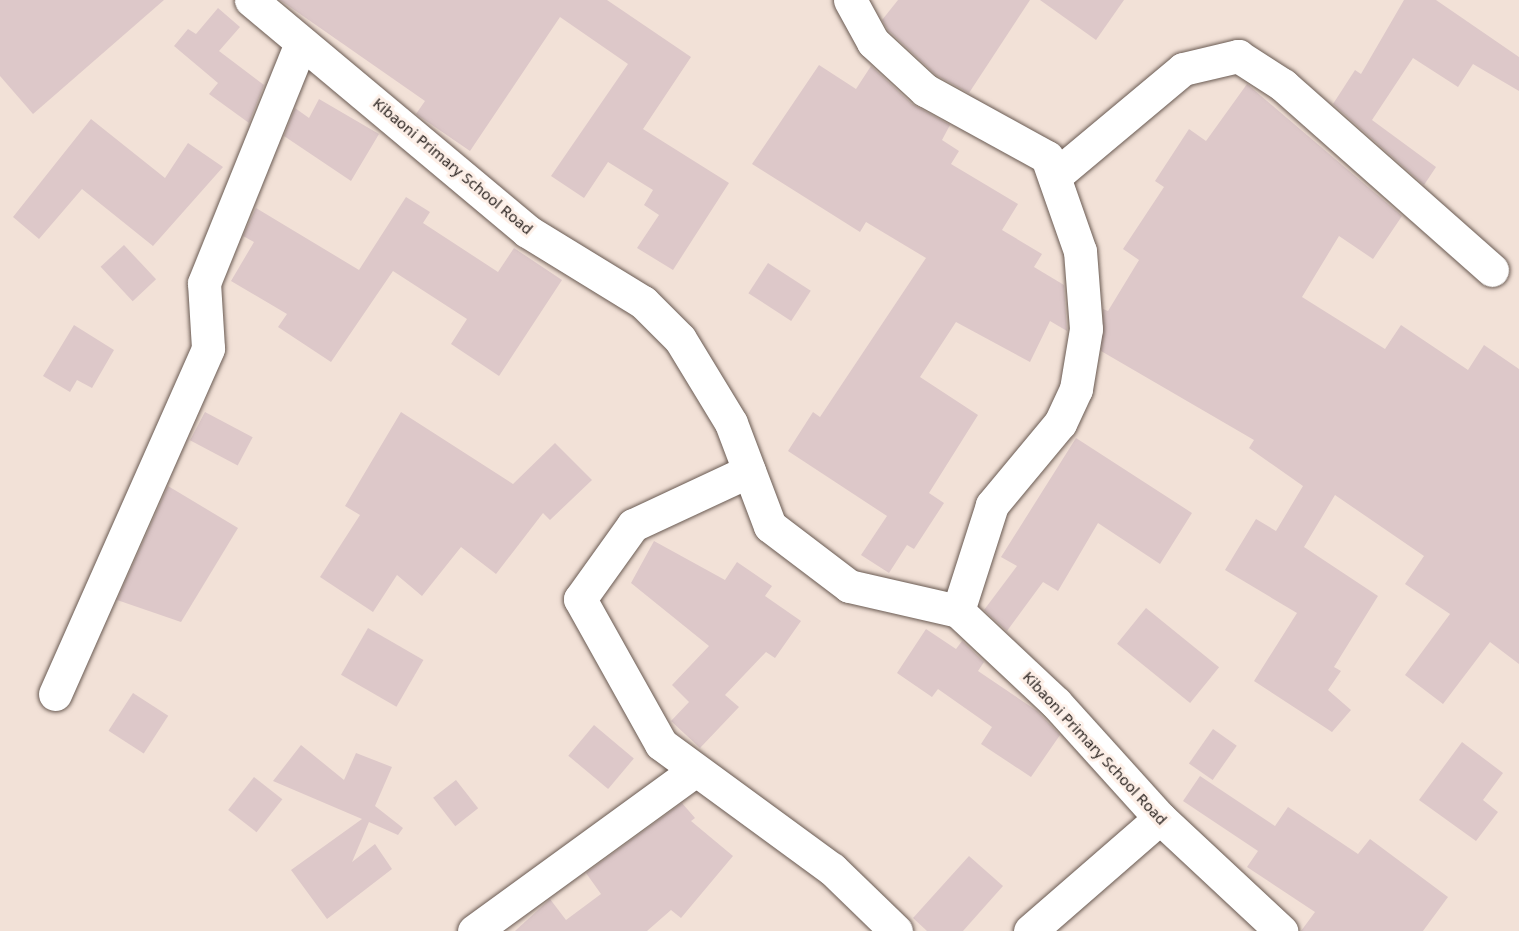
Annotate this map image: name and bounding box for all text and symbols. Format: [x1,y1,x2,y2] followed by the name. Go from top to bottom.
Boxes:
[369,94,537,238] street label: Kibaoni Primary School Road
[1019,668,1171,828] street label: Kibaoni Primary School Road

